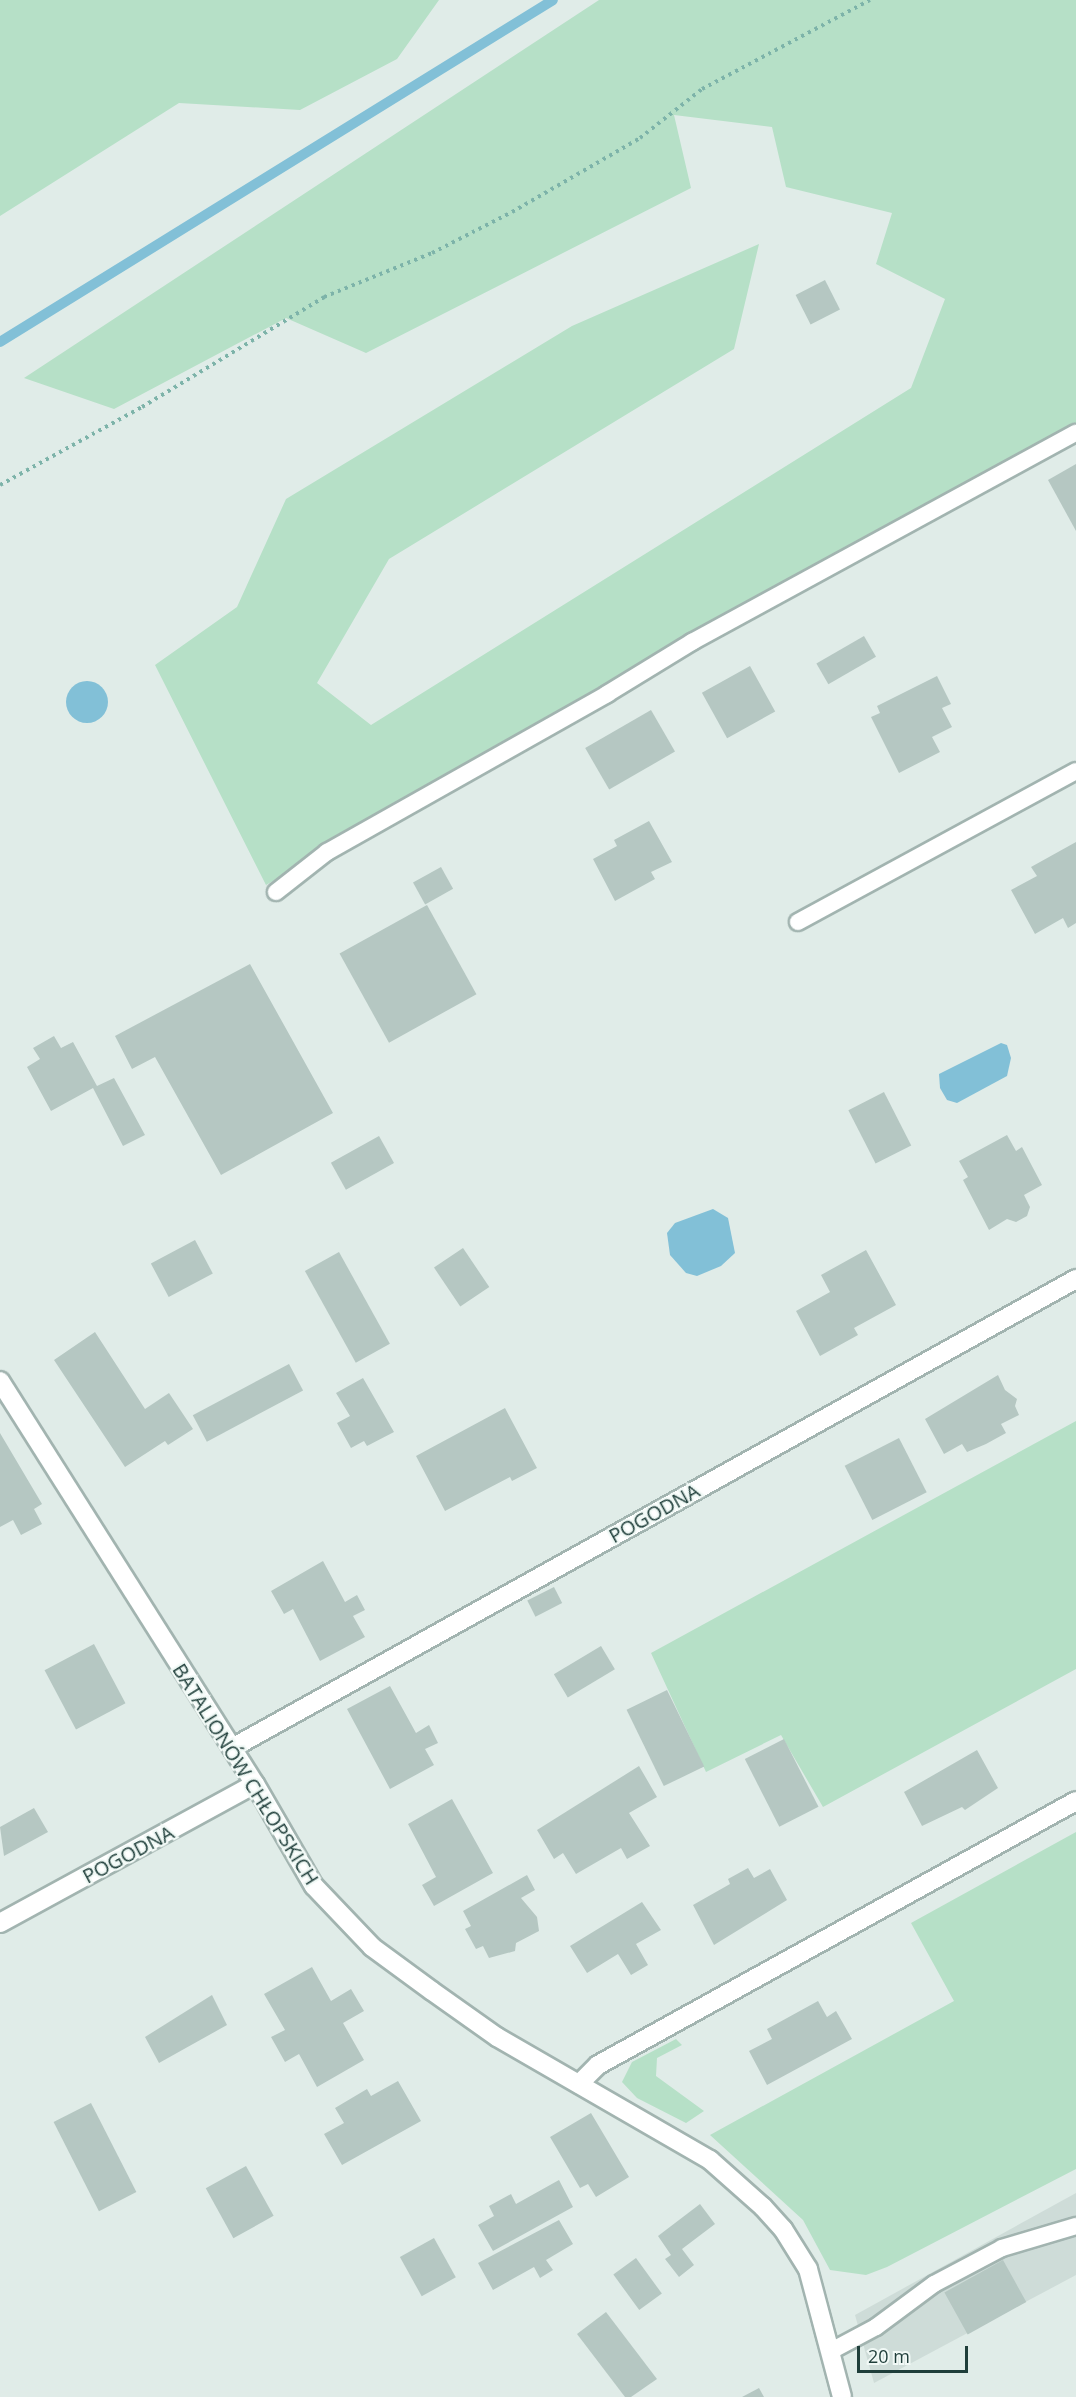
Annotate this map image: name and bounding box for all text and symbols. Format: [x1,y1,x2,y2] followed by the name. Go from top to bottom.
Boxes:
[604,1478,704,1548] street label: POGODNA
[168,1659,324,1889] street label: BATALIONÓW CHŁOPSKICH
[78,1820,178,1888] street label: POGODNA
[860,2334,971,2372] scale bar
[868,2344,910,2368] text: 20 m

